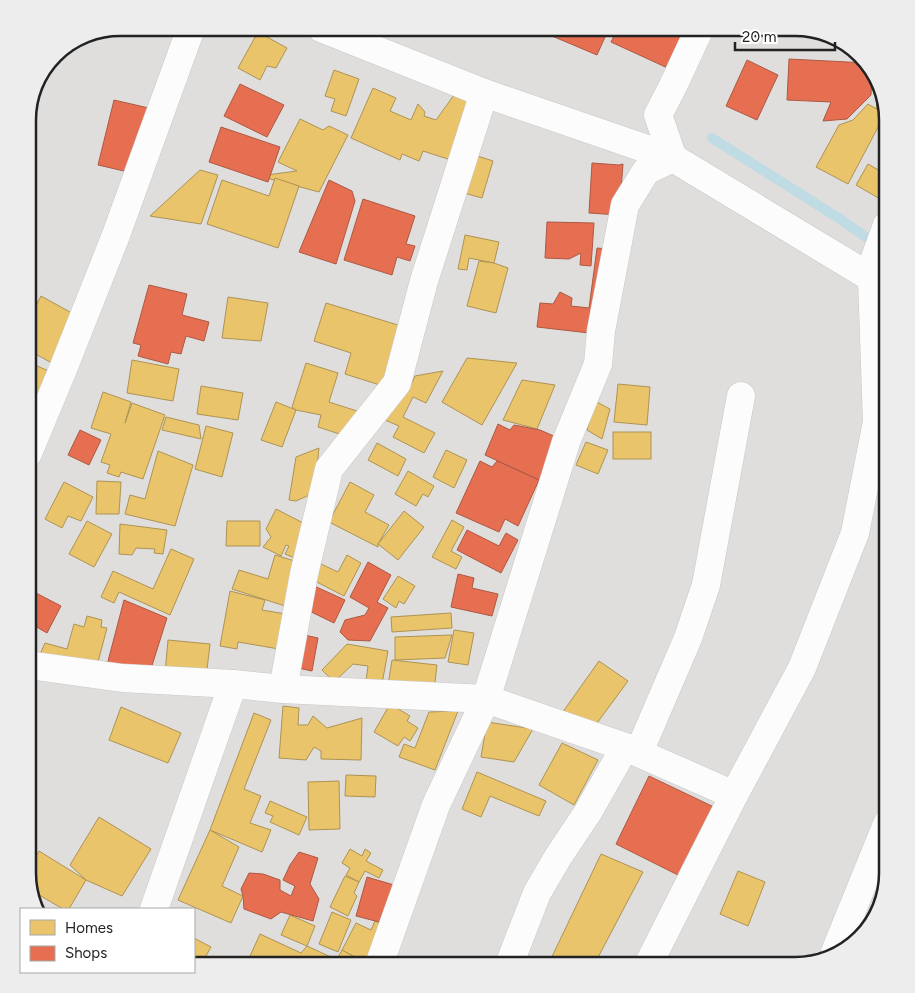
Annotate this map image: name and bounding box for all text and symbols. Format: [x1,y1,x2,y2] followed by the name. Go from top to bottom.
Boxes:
[735,20,835,52] scale bar
[742,28,776,46] text: 20 m
[20,908,195,973] legend
[65,919,113,937] text: Homes
[65,944,107,962] text: Shops

